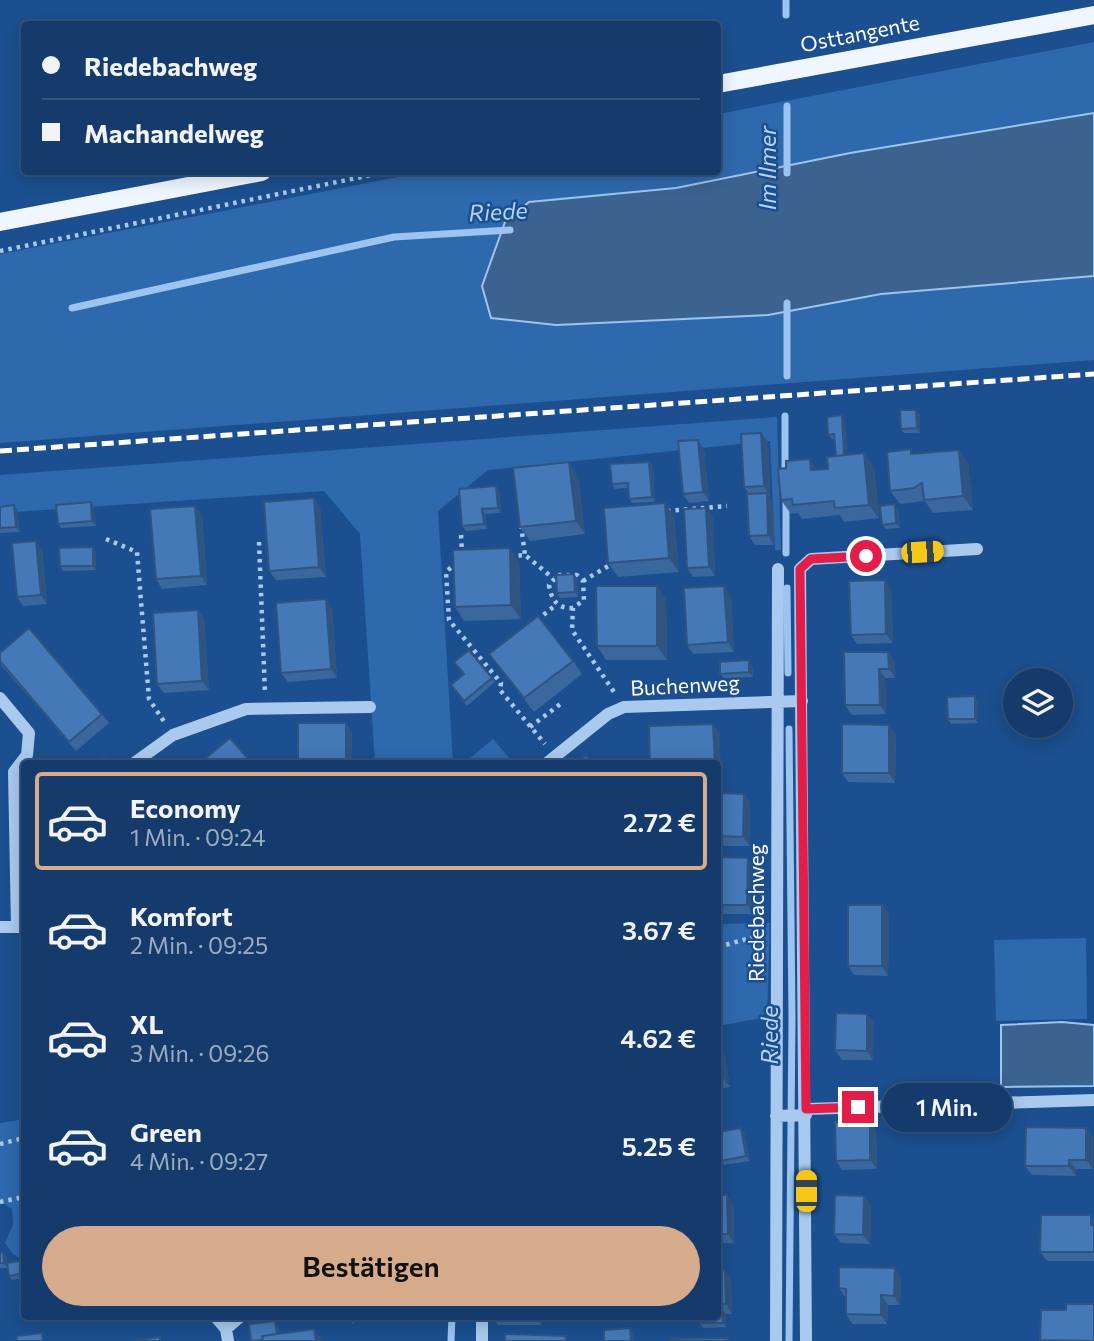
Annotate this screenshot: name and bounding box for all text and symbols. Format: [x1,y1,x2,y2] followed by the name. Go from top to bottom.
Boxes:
[798,9,921,56] street label: Osttangente
[84,50,257,81] text: Riedebachweg
[84,117,264,148] text: Machandelweg
[753,125,781,210] water label: Im Ilmer
[468,195,528,227] water label: Riede
[850,540,882,572] route start
[901,540,944,564] car
[1003,668,1073,738] map controls
[1003,668,1073,738] button: layers
[630,669,740,700] street label: Buchenweg
[46,790,109,853] icon: car
[130,792,241,823] text: Economy
[623,806,696,837] text: 2.72 €
[130,823,266,851] text: 1 Min. · 09:24
[743,844,768,982] street label: Riedebachweg
[46,898,109,961] icon: car
[130,900,233,931] text: Komfort
[622,914,696,945] text: 3.67 €
[130,931,268,959] text: 2 Min. · 09:25
[46,1006,109,1069] icon: car
[755,1006,783,1064] water label: Riede
[130,1008,164,1039] text: XL
[620,1022,696,1053] text: 4.62 €
[130,1039,269,1067] text: 3 Min. · 09:26
[882,1082,1012,1132] callout: 1 Min.
[842,1091,874,1123] route end
[916,1093,978,1121] text: 1 Min.
[46,1114,109,1177] icon: car
[130,1116,202,1147] text: Green
[622,1130,696,1161] text: 5.25 €
[130,1147,268,1175] text: 4 Min. · 09:27
[796,1170,817,1212] car
[42,1226,700,1306] button: Bestätigen

